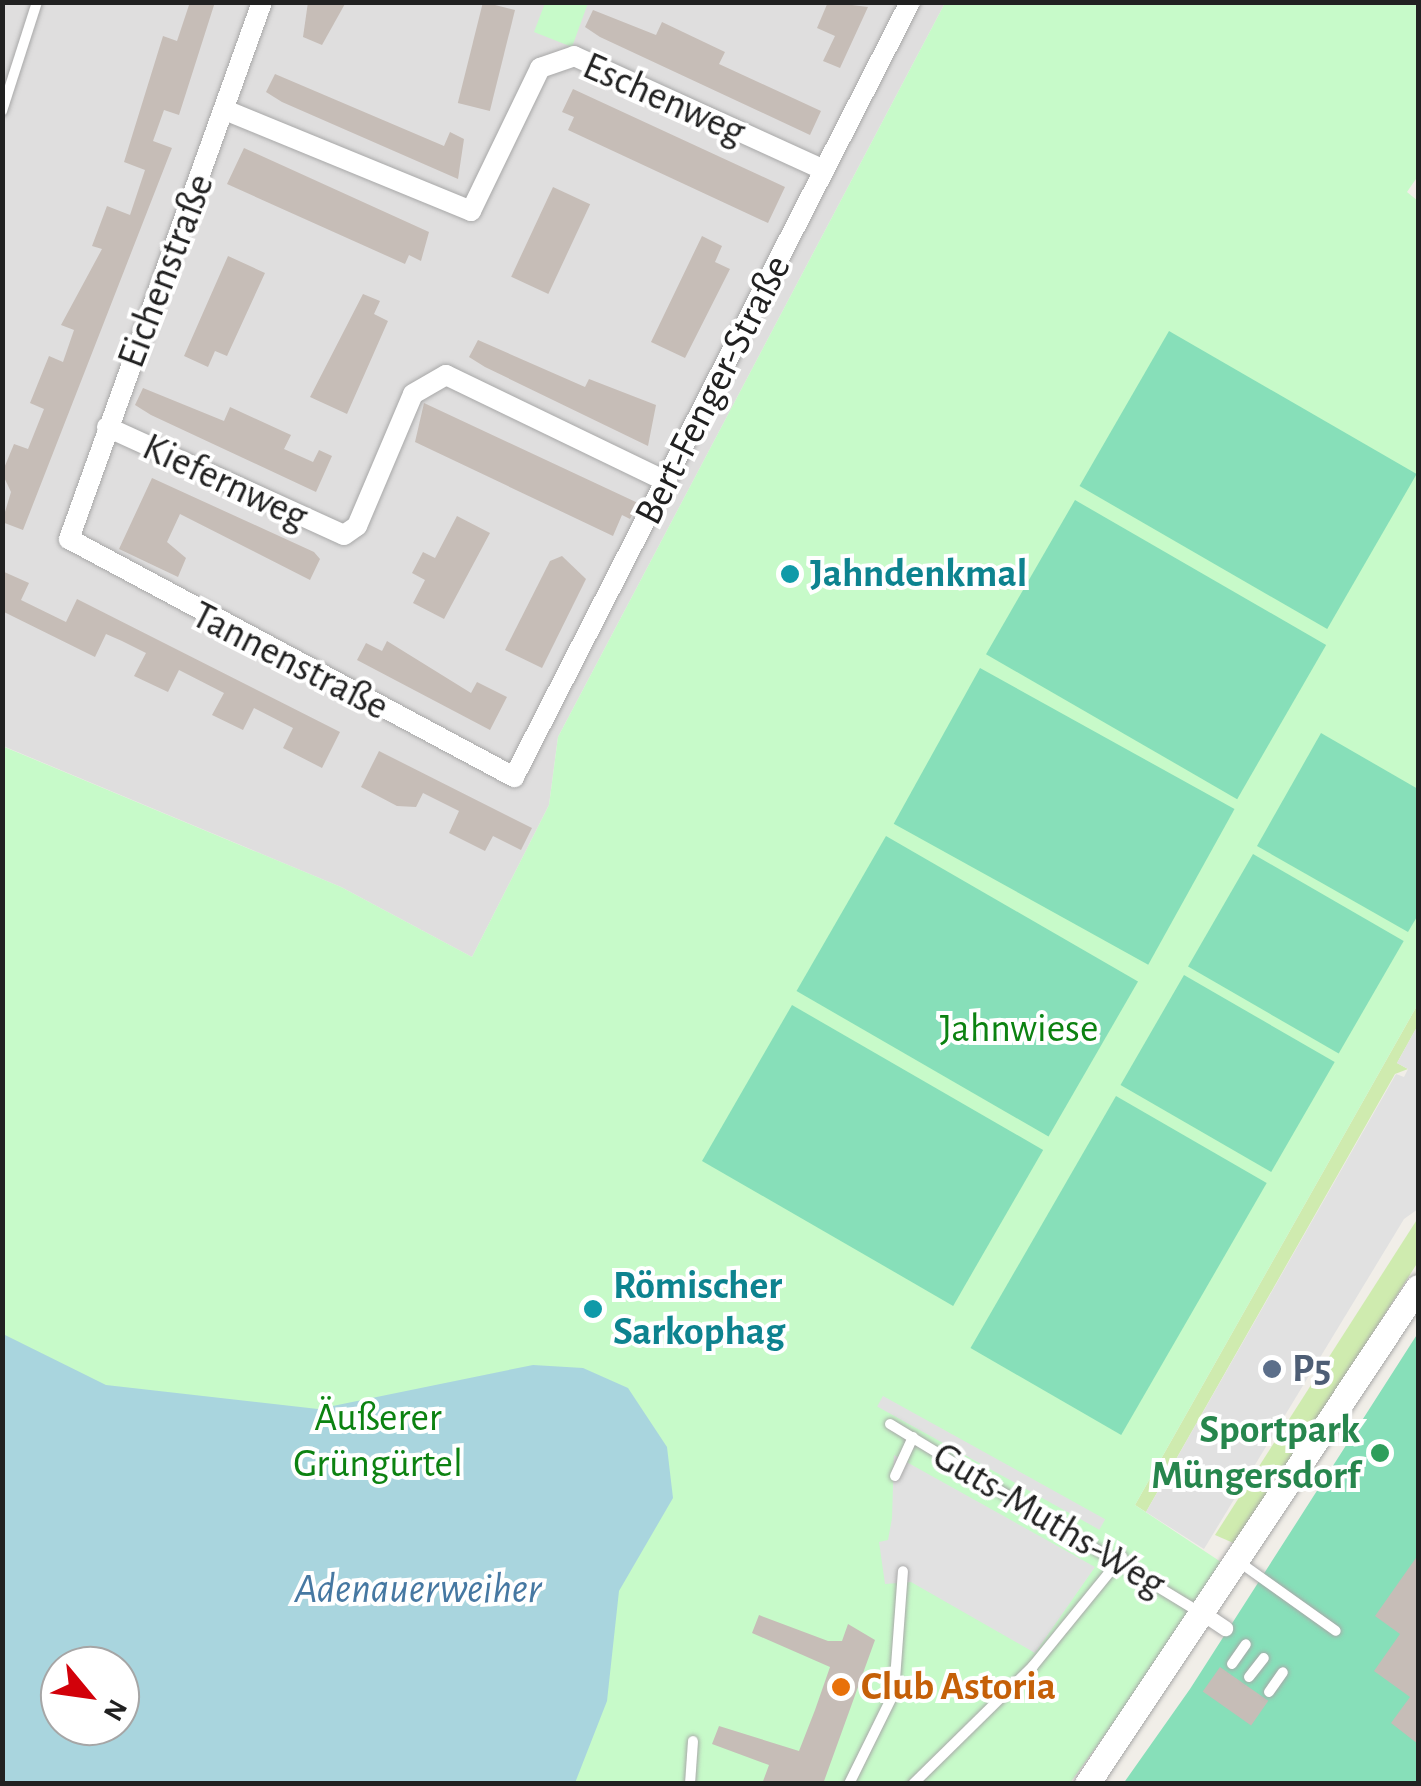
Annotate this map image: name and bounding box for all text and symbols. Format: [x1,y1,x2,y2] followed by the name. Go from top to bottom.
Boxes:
[575,42,753,156] street label: Eschenweg
[107,167,225,375] street label: Eichenstraße
[624,247,802,533] street label: Bert-Fenger-Straße
[135,423,315,541] street label: Kiefernweg
[810,550,1027,598] place label: Jahndenkmal
[779,563,801,585] marker: Jahndenkmal
[184,591,396,731] street label: Tannenstraße
[940,1005,1098,1053] park label: Jahnwiese
[613,1262,785,1356] place label: Römischer Sarkophag
[582,1298,604,1320] marker: Römischer Sarkophag
[1292,1345,1331,1393] place label: P5
[1261,1358,1283,1380] marker: P5
[293,1394,463,1488] park label: Äußerer Grüngürtel
[1151,1406,1360,1500] place label: Sportpark Müngersdorf
[924,1432,1174,1608] street label: Guts-Muths-Weg
[1369,1442,1391,1464] marker: Sportpark Müngersdorf
[295,1564,541,1614] water label: Adenauerweiher
[40,1646,140,1746] north arrow
[861,1663,1056,1711] place label: Club Astoria
[830,1676,852,1698] marker: Club Astoria
[98,1694,131,1725] text: N

